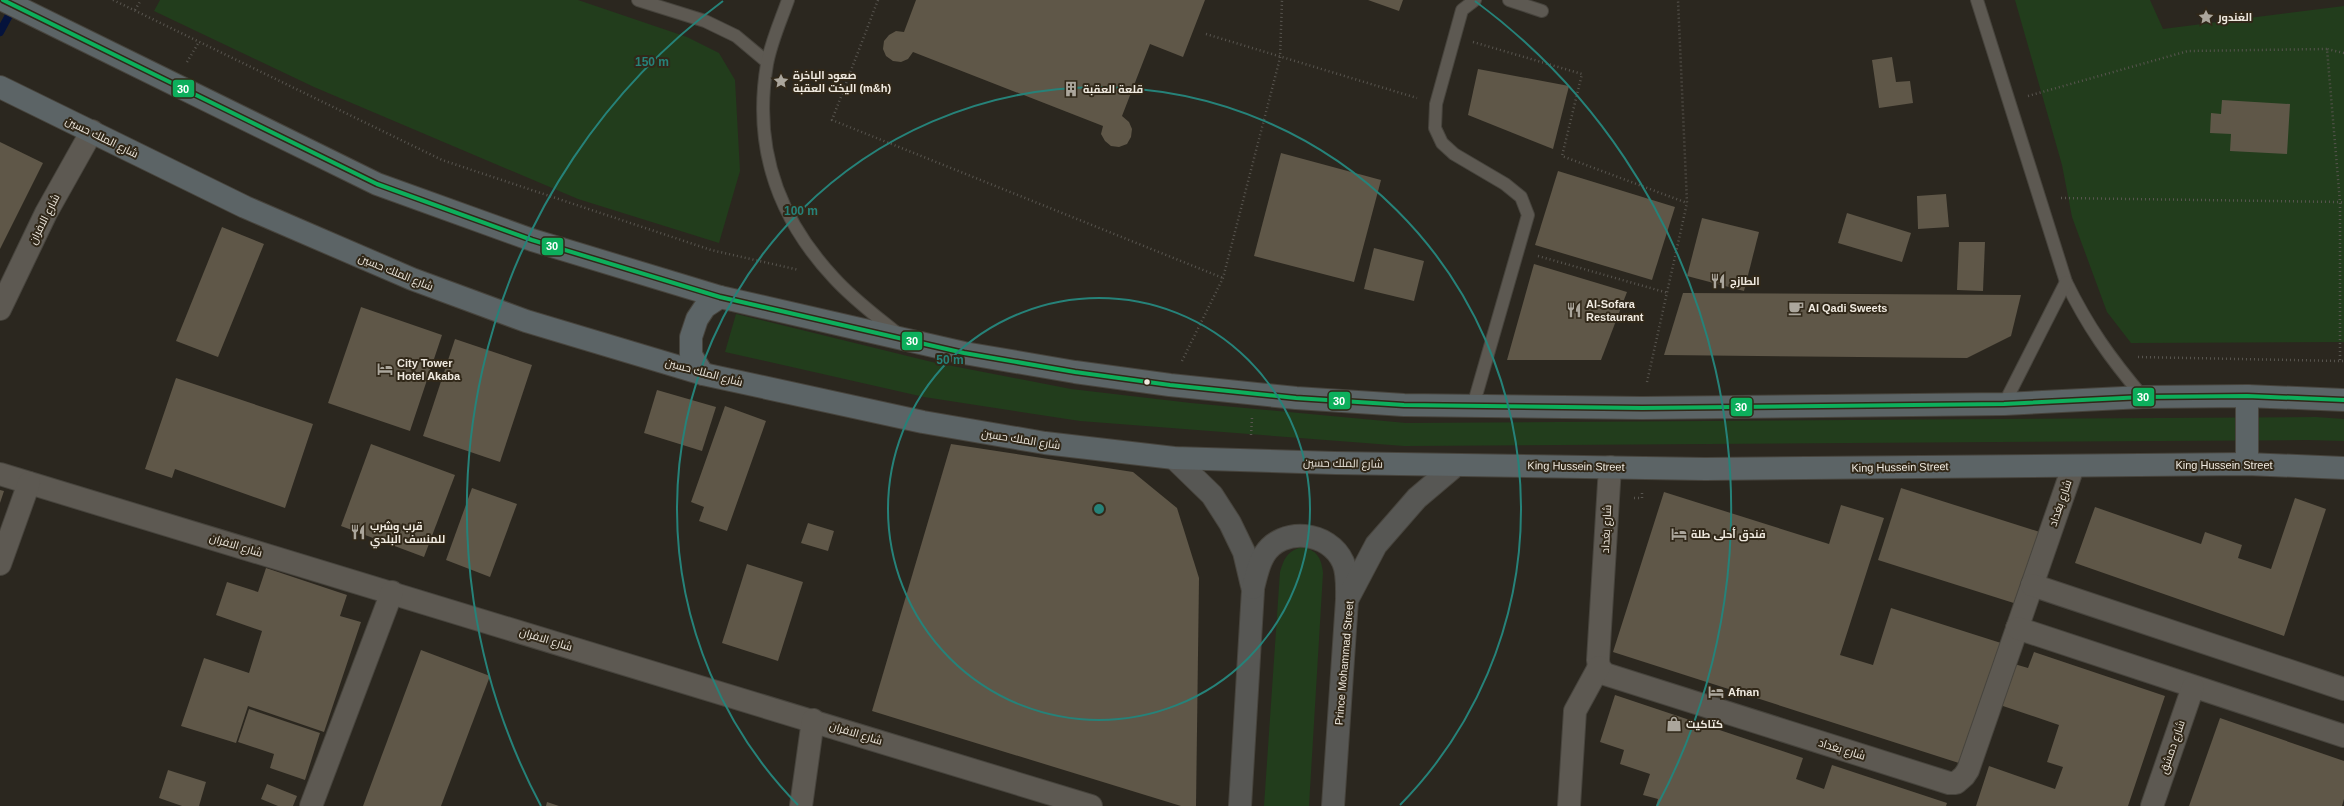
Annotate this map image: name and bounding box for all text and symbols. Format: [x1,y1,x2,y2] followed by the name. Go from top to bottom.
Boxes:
[2197,8,2215,26] place icon: الغندور
[2217,11,2252,25] place label: الغندور
[635,55,669,69] text: 150 m
[793,69,891,95] place label: صعود الباخرة اليخت العقبة (m&h)
[772,72,790,90] place icon: صعود الباخرة اليخت العقبة (m&h)
[172,79,195,98] line badge: 30
[1062,80,1080,98] building icon: قلعة العقبة
[177,83,189,95] text: 30
[1083,83,1143,96] place label: قلعة العقبة
[63,114,140,162] street label: شارع الملك حسين
[26,192,64,247] street label: شارع الافران
[784,204,818,218] text: 100 m
[541,237,564,256] line badge: 30
[546,240,558,252] text: 30
[356,252,435,294] street label: شارع الملك حسين
[1709,272,1727,290] restaurant icon: الطازج
[1730,275,1760,289] place label: الطازج
[1586,298,1644,323] place label: Al-Sofara Restaurant
[1787,299,1805,317] cafe icon: Al Qadi Sweets
[1565,301,1583,319] restaurant icon: Al-Sofara Restaurant
[1808,302,1887,314] place label: Al Qadi Sweets
[901,331,923,351] line badge: 30
[906,335,918,347] text: 30
[936,353,964,367] text: 50 m
[663,356,744,390] street label: شارع الملك حسين
[397,357,461,382] place label: City Tower Hotel Akaba
[376,360,394,378] hotel icon: City Tower Hotel Akaba
[1142,377,1152,387] unlabelled marker
[2132,387,2155,407] line badge: 30
[1328,391,1351,410] line badge: 30
[2137,391,2149,403] text: 30
[1333,395,1345,407] text: 30
[1730,397,1753,417] line badge: 30
[1735,401,1747,413] text: 30
[980,427,1061,453] street label: شارع الملك حسين
[1303,456,1383,472] street label: شارع الملك حسين
[1527,459,1625,473] street label: King Hussein Street
[2175,459,2273,471] street label: King Hussein Street
[1851,460,1949,474] street label: King Hussein Street
[2046,478,2075,529] street label: شارع بغداد
[1092,502,1106,516] centre of rings
[1599,504,1615,554] street label: شارع بغداد
[370,520,445,549] place label: قرب وشرب للمنسف البلدي
[349,523,367,541] restaurant icon: قرب وشرب للمنسف البلدي
[1670,525,1688,543] hotel icon: فندق أحلى طلة
[1691,527,1766,542] place label: فندق أحلى طلة
[208,531,264,561] street label: شارع الافران
[1333,600,1355,726] street label: Prince Mohammad Street
[518,625,574,655] street label: شارع الافران
[1707,683,1725,701] hotel icon: Afnan
[1728,686,1759,698] place label: Afnan
[1665,715,1683,733] shop icon: كتاكيت
[1686,718,1723,731] place label: كتاكيت
[828,719,884,749] street label: شارع الافران
[2157,719,2189,776] street label: شارع دمشق
[1816,736,1867,764] street label: شارع بغداد

